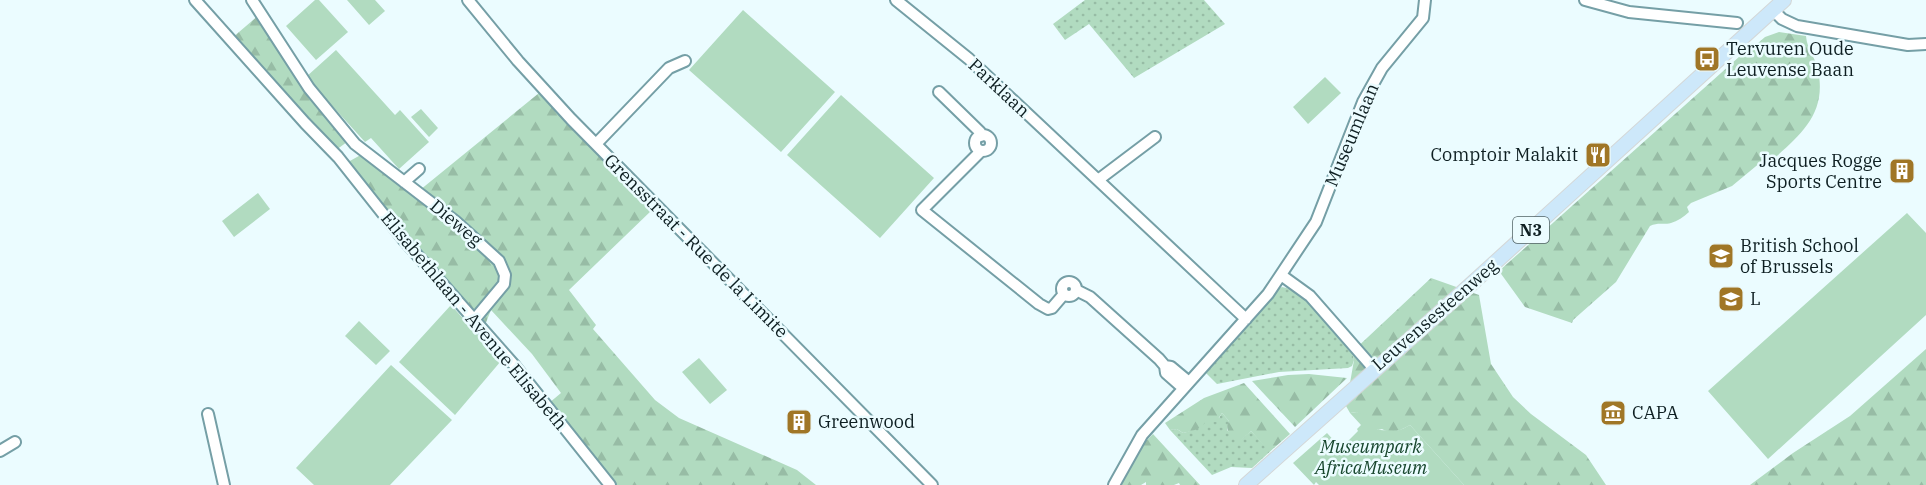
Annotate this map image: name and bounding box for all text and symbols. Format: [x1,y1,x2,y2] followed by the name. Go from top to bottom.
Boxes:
[1726,37,1854,81] place label: Tervuren Oude Leuvense Baan
[1692,44,1722,74] bus stop icon: Tervuren Oude Leuvense Baan
[964,53,1035,122] street label: Parklaan
[1319,80,1384,190] street label: Museumlaan
[1583,140,1613,170] restaurant icon: Comptoir Malakit
[1431,143,1578,166] place label: Comptoir Malakit
[599,149,793,343] street label: Grensstraat - Rue de la Limite
[1759,149,1882,193] place label: Jacques Rogge Sports Centre
[1887,156,1917,186] building icon: Jacques Rogge Sports Centre
[425,194,487,251] street label: Dieweg
[376,207,572,435] street label: Elisabethlaan - Avenue Elisabeth
[1513,217,1549,243] road number: N3
[1740,234,1859,278] place label: British School of Brussels
[1706,241,1736,271] school or university icon: British School of Brussels
[1367,254,1503,376] street label: Leuvensesteenweg
[1716,284,1746,314] school or university icon: L
[1750,287,1761,310] place label: L
[1598,398,1628,428] museum icon: CAPA
[1632,401,1679,424] place label: CAPA
[784,407,814,437] building icon: Greenwood
[818,410,915,433] place label: Greenwood
[1314,435,1427,479] park label: Museumpark AfricaMuseum

